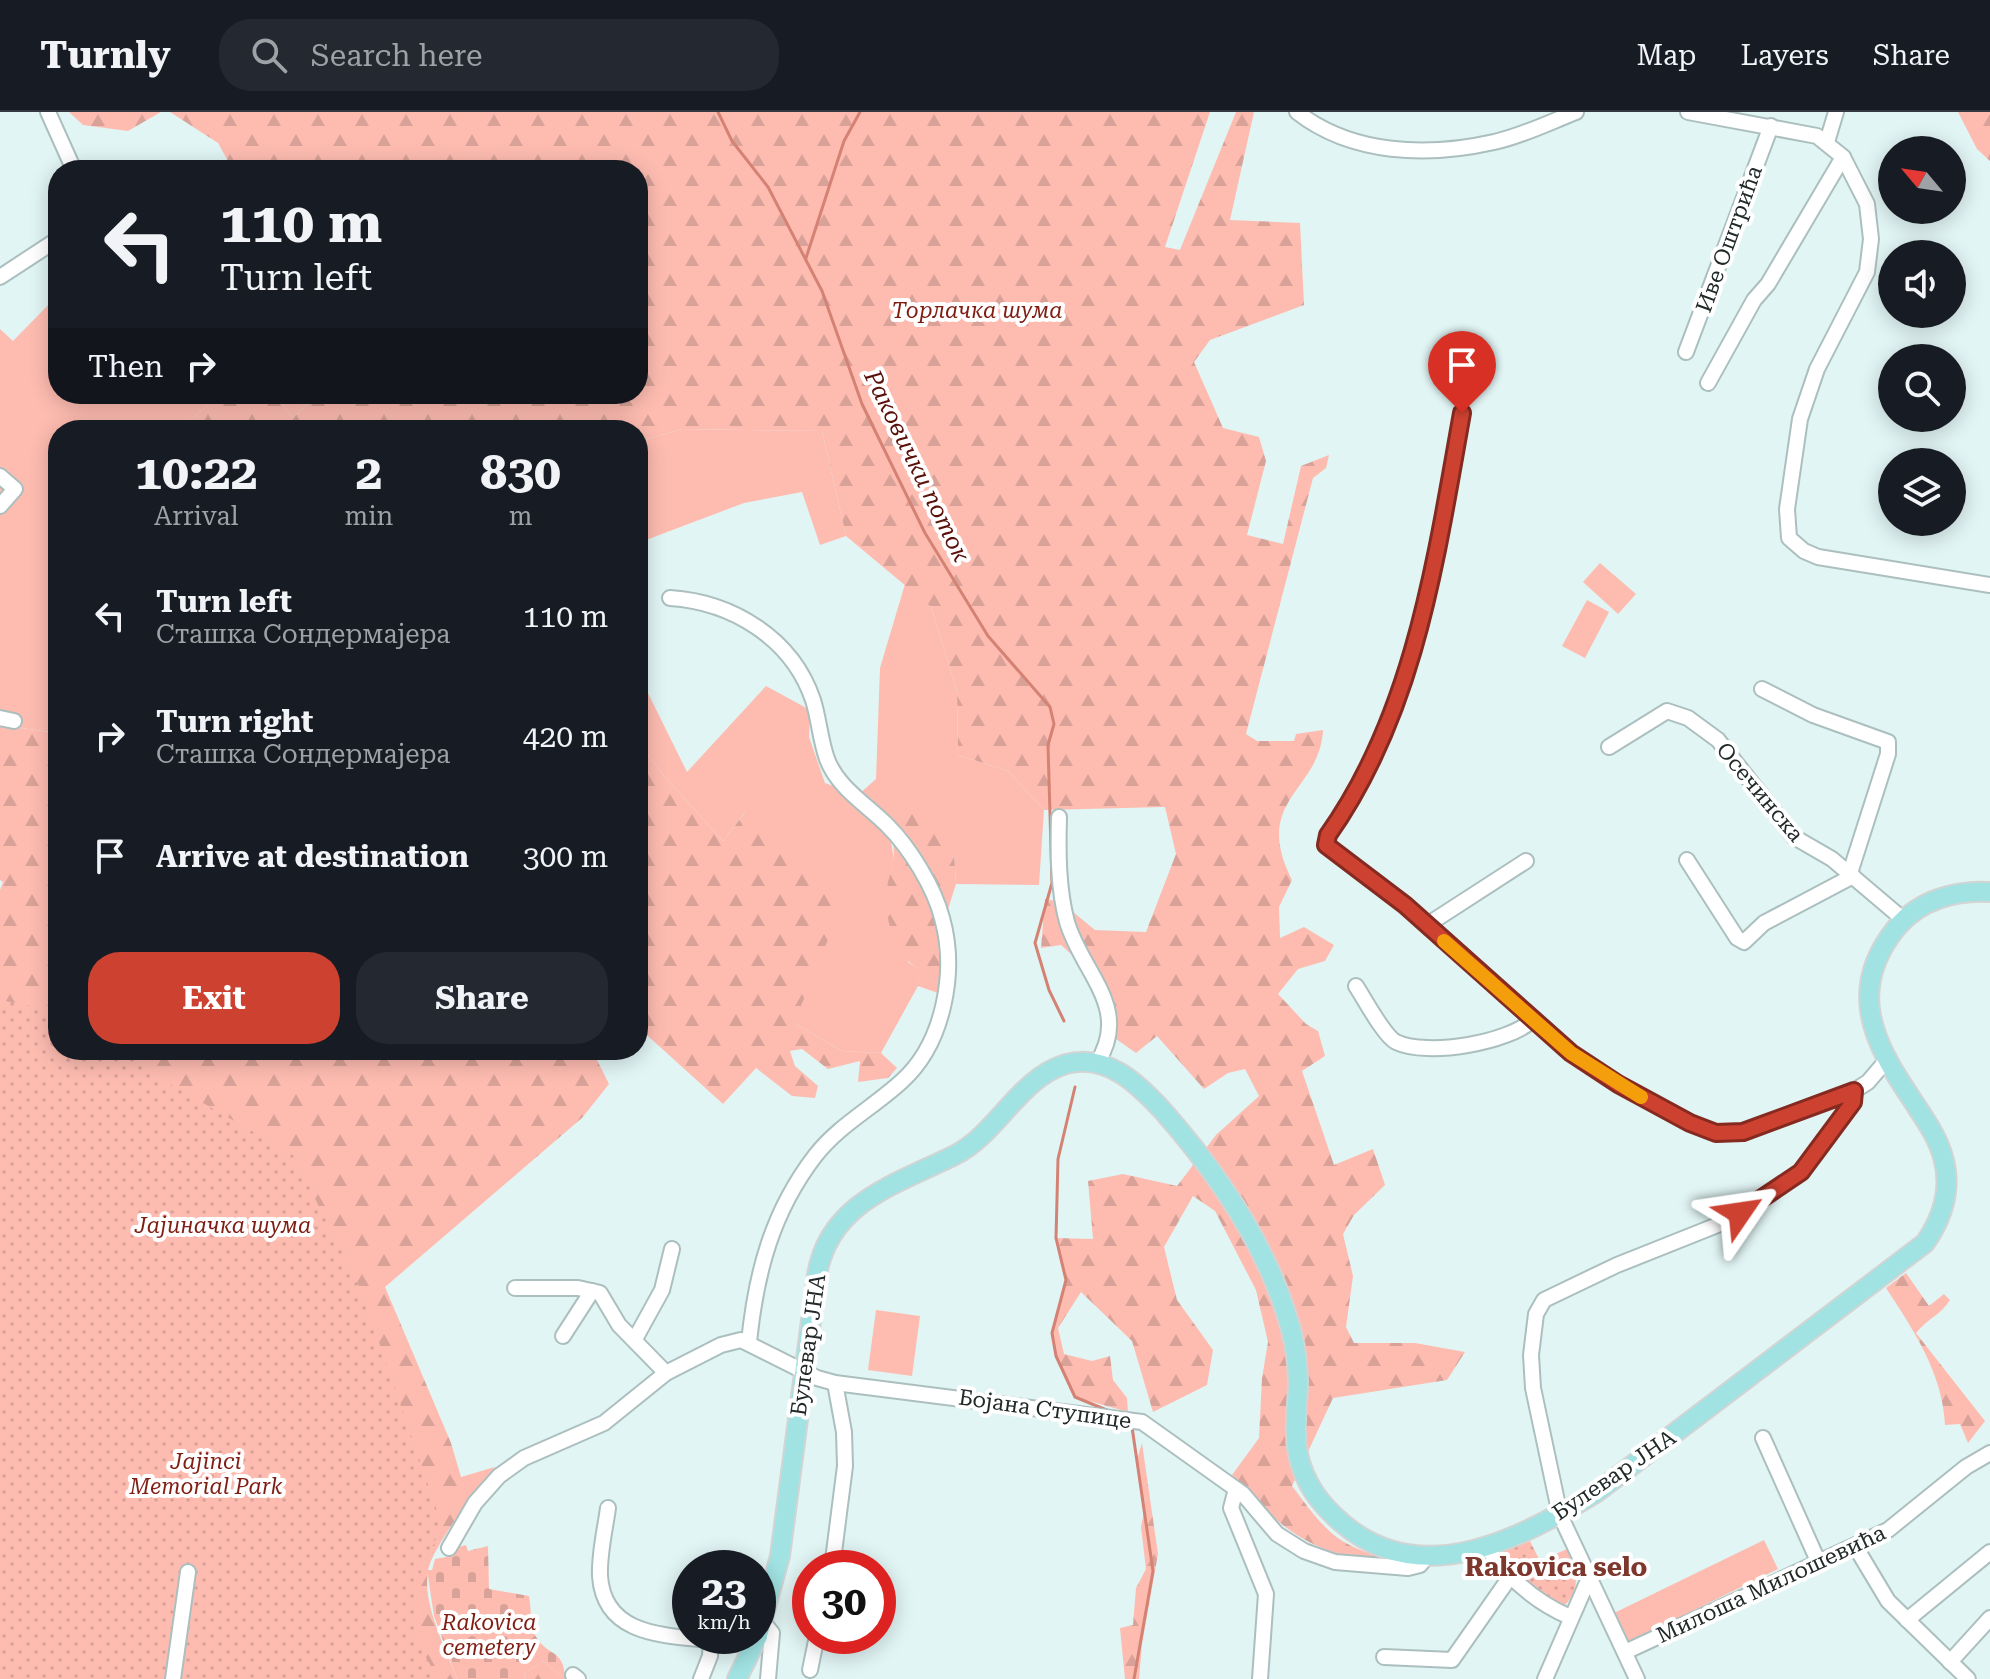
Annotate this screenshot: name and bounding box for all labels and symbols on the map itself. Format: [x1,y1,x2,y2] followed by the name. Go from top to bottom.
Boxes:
[1878,136,1966,224] north arrow
[1691,162,1767,316] street label: Иве Оштрића
[892,298,1062,323] park label: Торлачка шума
[1428,331,1496,413] pin
[858,365,976,567] water label: Раковички поток
[1711,737,1809,847] street label: Осечинска
[1698,1171,1782,1255] position arrow
[134,1213,311,1238] park label: Јајиначка шума
[786,1272,830,1418] street label: Булевар ЈНА
[957,1385,1133,1433] street label: Бојана Ступице
[1548,1424,1681,1525] street label: Булевар ЈНА
[129,1449,283,1499] park label: Jajinci Memorial Park
[1652,1520,1890,1648] street label: Милоша Милошевића
[792,1550,896,1654] speed limit sign: 30
[1465,1552,1647,1582] district label: Rakovica selo
[440,1610,537,1660] park label: Rakovica cemetery

